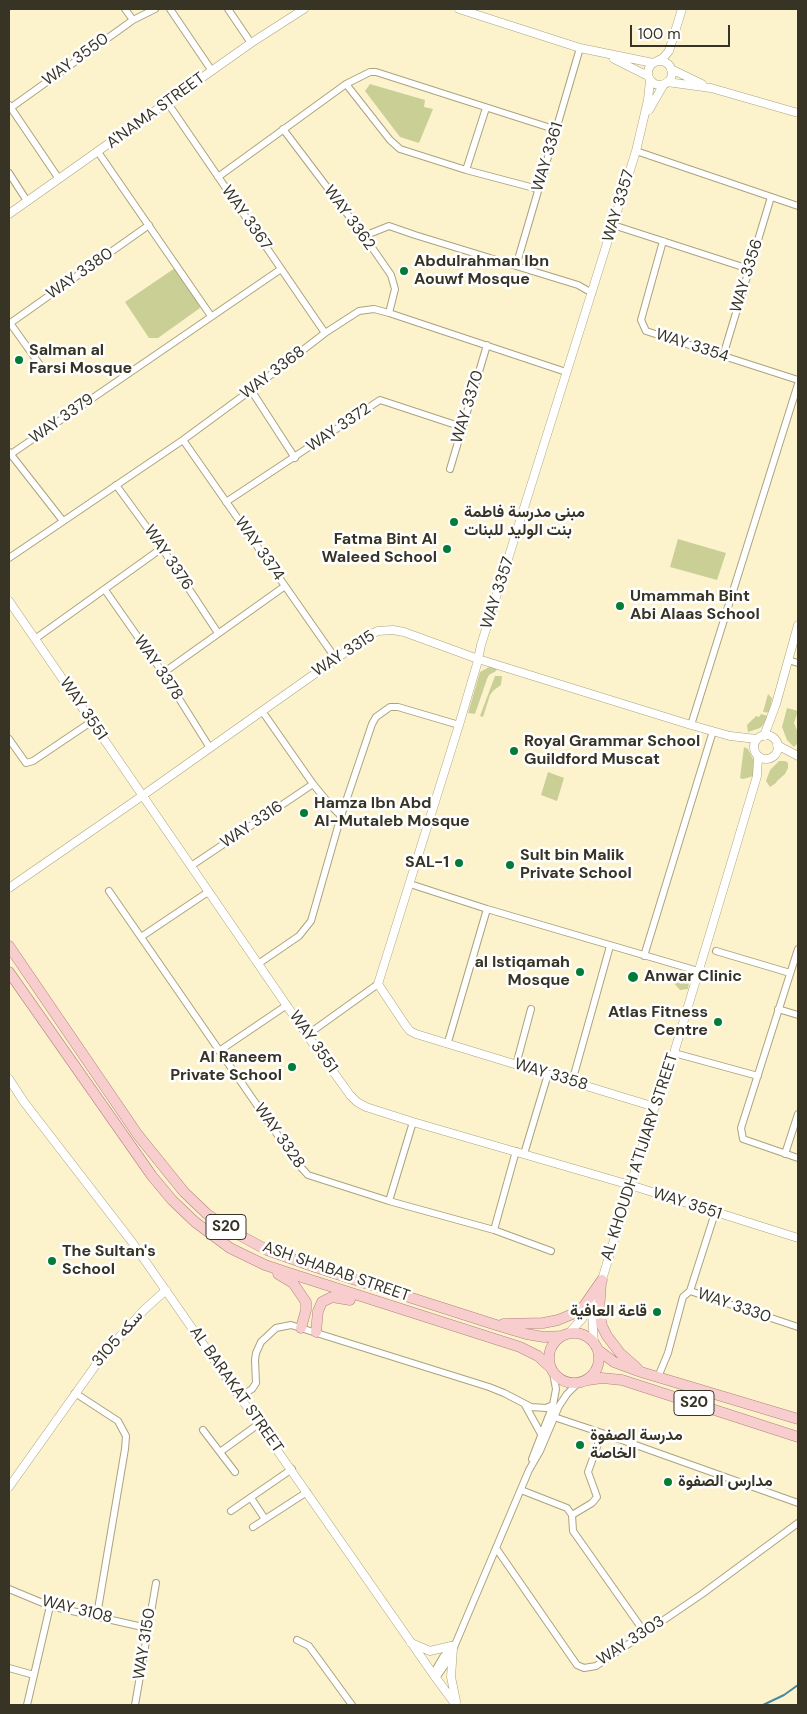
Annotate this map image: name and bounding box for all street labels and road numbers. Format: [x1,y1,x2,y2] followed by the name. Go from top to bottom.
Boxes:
[39,30,113,90] street label: WAY 3550
[103,69,209,153] street label: A'NAMA STREET
[528,120,568,194] street label: WAY 3361
[599,168,639,244] street label: WAY 3357
[217,182,275,254] street label: WAY 3367
[319,182,379,254] street label: WAY 3362
[727,237,767,315] street label: WAY 3356
[43,244,117,304] street label: WAY 3380
[653,325,731,367] street label: WAY 3354
[237,342,309,404] street label: WAY 3368
[448,368,488,446] street label: WAY 3370
[26,390,98,448] street label: WAY 3379
[303,400,375,456] street label: WAY 3372
[230,513,288,585] street label: WAY 3374
[139,522,197,594] street label: WAY 3376
[477,555,519,631] street label: WAY 3357
[309,627,379,681] street label: WAY 3315
[129,632,187,704] street label: WAY 3378
[55,674,111,744] street label: WAY 3551
[217,797,287,853] street label: WAY 3316
[285,1007,341,1077] street label: WAY 3551
[597,1051,683,1263] street label: AL KHOUDH A'TIJIARY STREET
[512,1055,590,1095] street label: WAY 3358
[250,1100,308,1172] street label: WAY 3328
[650,1184,724,1224] street label: WAY 3551
[206,1214,246,1240] road number: S20
[260,1238,412,1306] street label: ASH SHABAB STREET
[695,1284,773,1328] street label: WAY 3330
[88,1307,148,1371] street label: سكه 3105
[185,1323,287,1457] street label: AL BARAKAT STREET
[674,1390,714,1416] road number: S20
[40,1592,114,1628] street label: WAY 3108
[130,1607,160,1681] street label: WAY 3150
[594,1612,668,1670] street label: WAY 3303

